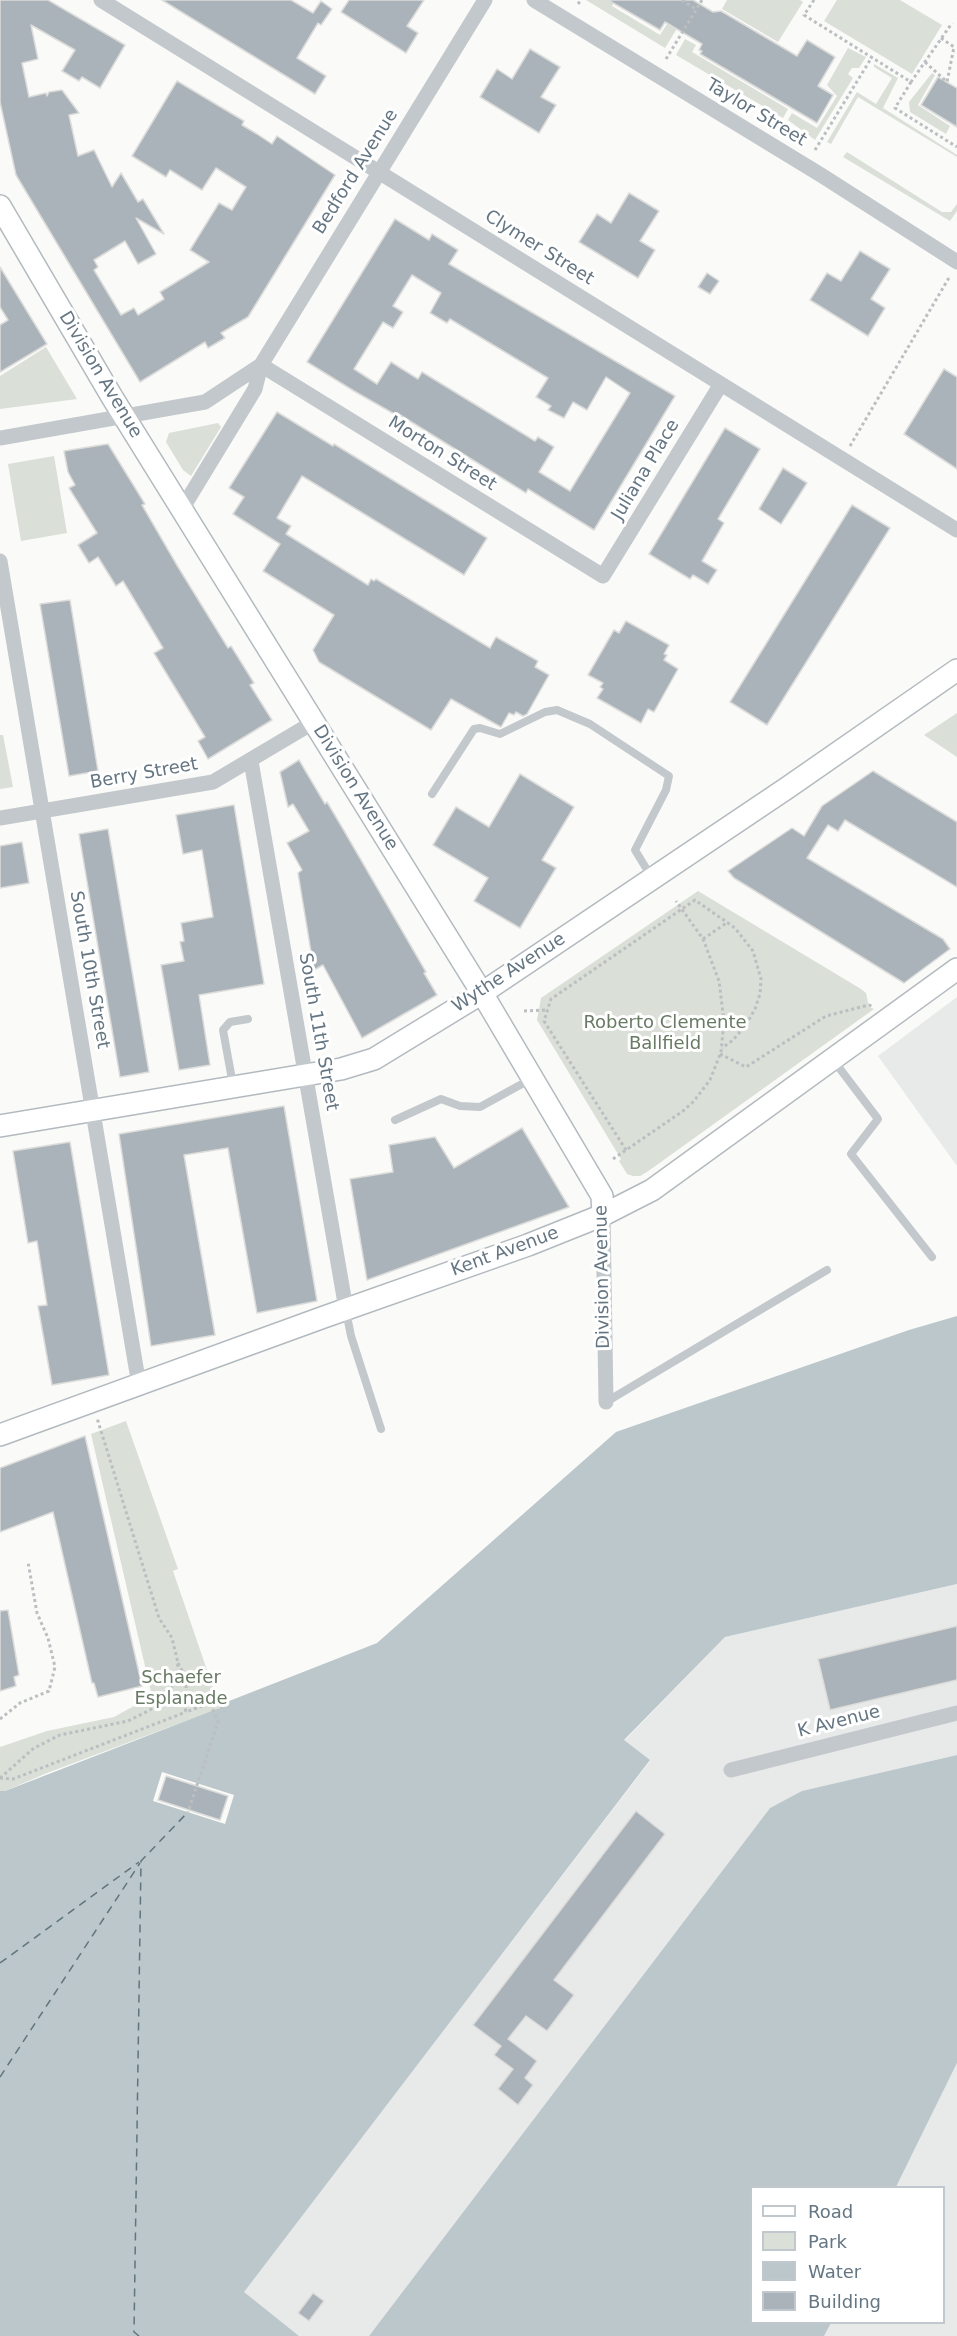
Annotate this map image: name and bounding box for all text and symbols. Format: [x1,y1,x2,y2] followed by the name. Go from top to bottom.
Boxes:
[702,75,810,151] street label: Taylor Street
[309,106,403,238] street label: Bedford Avenue
[480,206,598,290] street label: Clymer Street
[54,308,146,442] street label: Division Avenue
[384,412,500,496] street label: Morton Street
[607,416,685,524] street label: Juliana Place
[308,721,402,855] street label: Division Avenue
[88,754,200,794] street label: Berry Street
[64,889,114,1051] street label: South 10th Street
[448,928,570,1018] street label: Wythe Avenue
[293,951,343,1113] street label: South 11th Street
[583,1012,747,1054] park label: Roberto Clemente Ballfield
[591,1205,615,1349] street label: Division Avenue
[448,1223,562,1281] street label: Kent Avenue
[134,1667,228,1710] park label: Schaefer Esplanade
[795,1701,883,1743] street label: K Avenue
[750,2186,945,2324] legend
[808,2201,853,2222] text: Road
[808,2231,847,2252] text: Park
[808,2261,861,2282] text: Water
[808,2291,881,2312] text: Building

